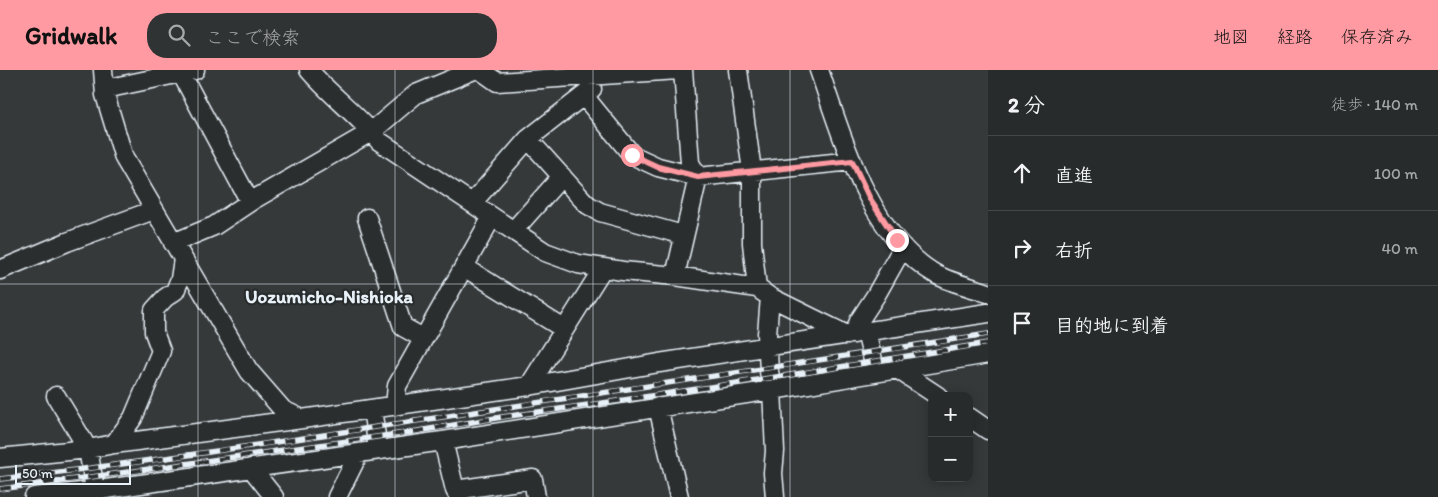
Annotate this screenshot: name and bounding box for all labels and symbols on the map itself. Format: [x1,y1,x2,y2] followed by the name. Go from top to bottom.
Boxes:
[621,144,644,167] route start
[886,229,909,252] route end
[245,285,414,308] district label: Uozumicho-Nishioka
[15,462,131,485] scale bar

